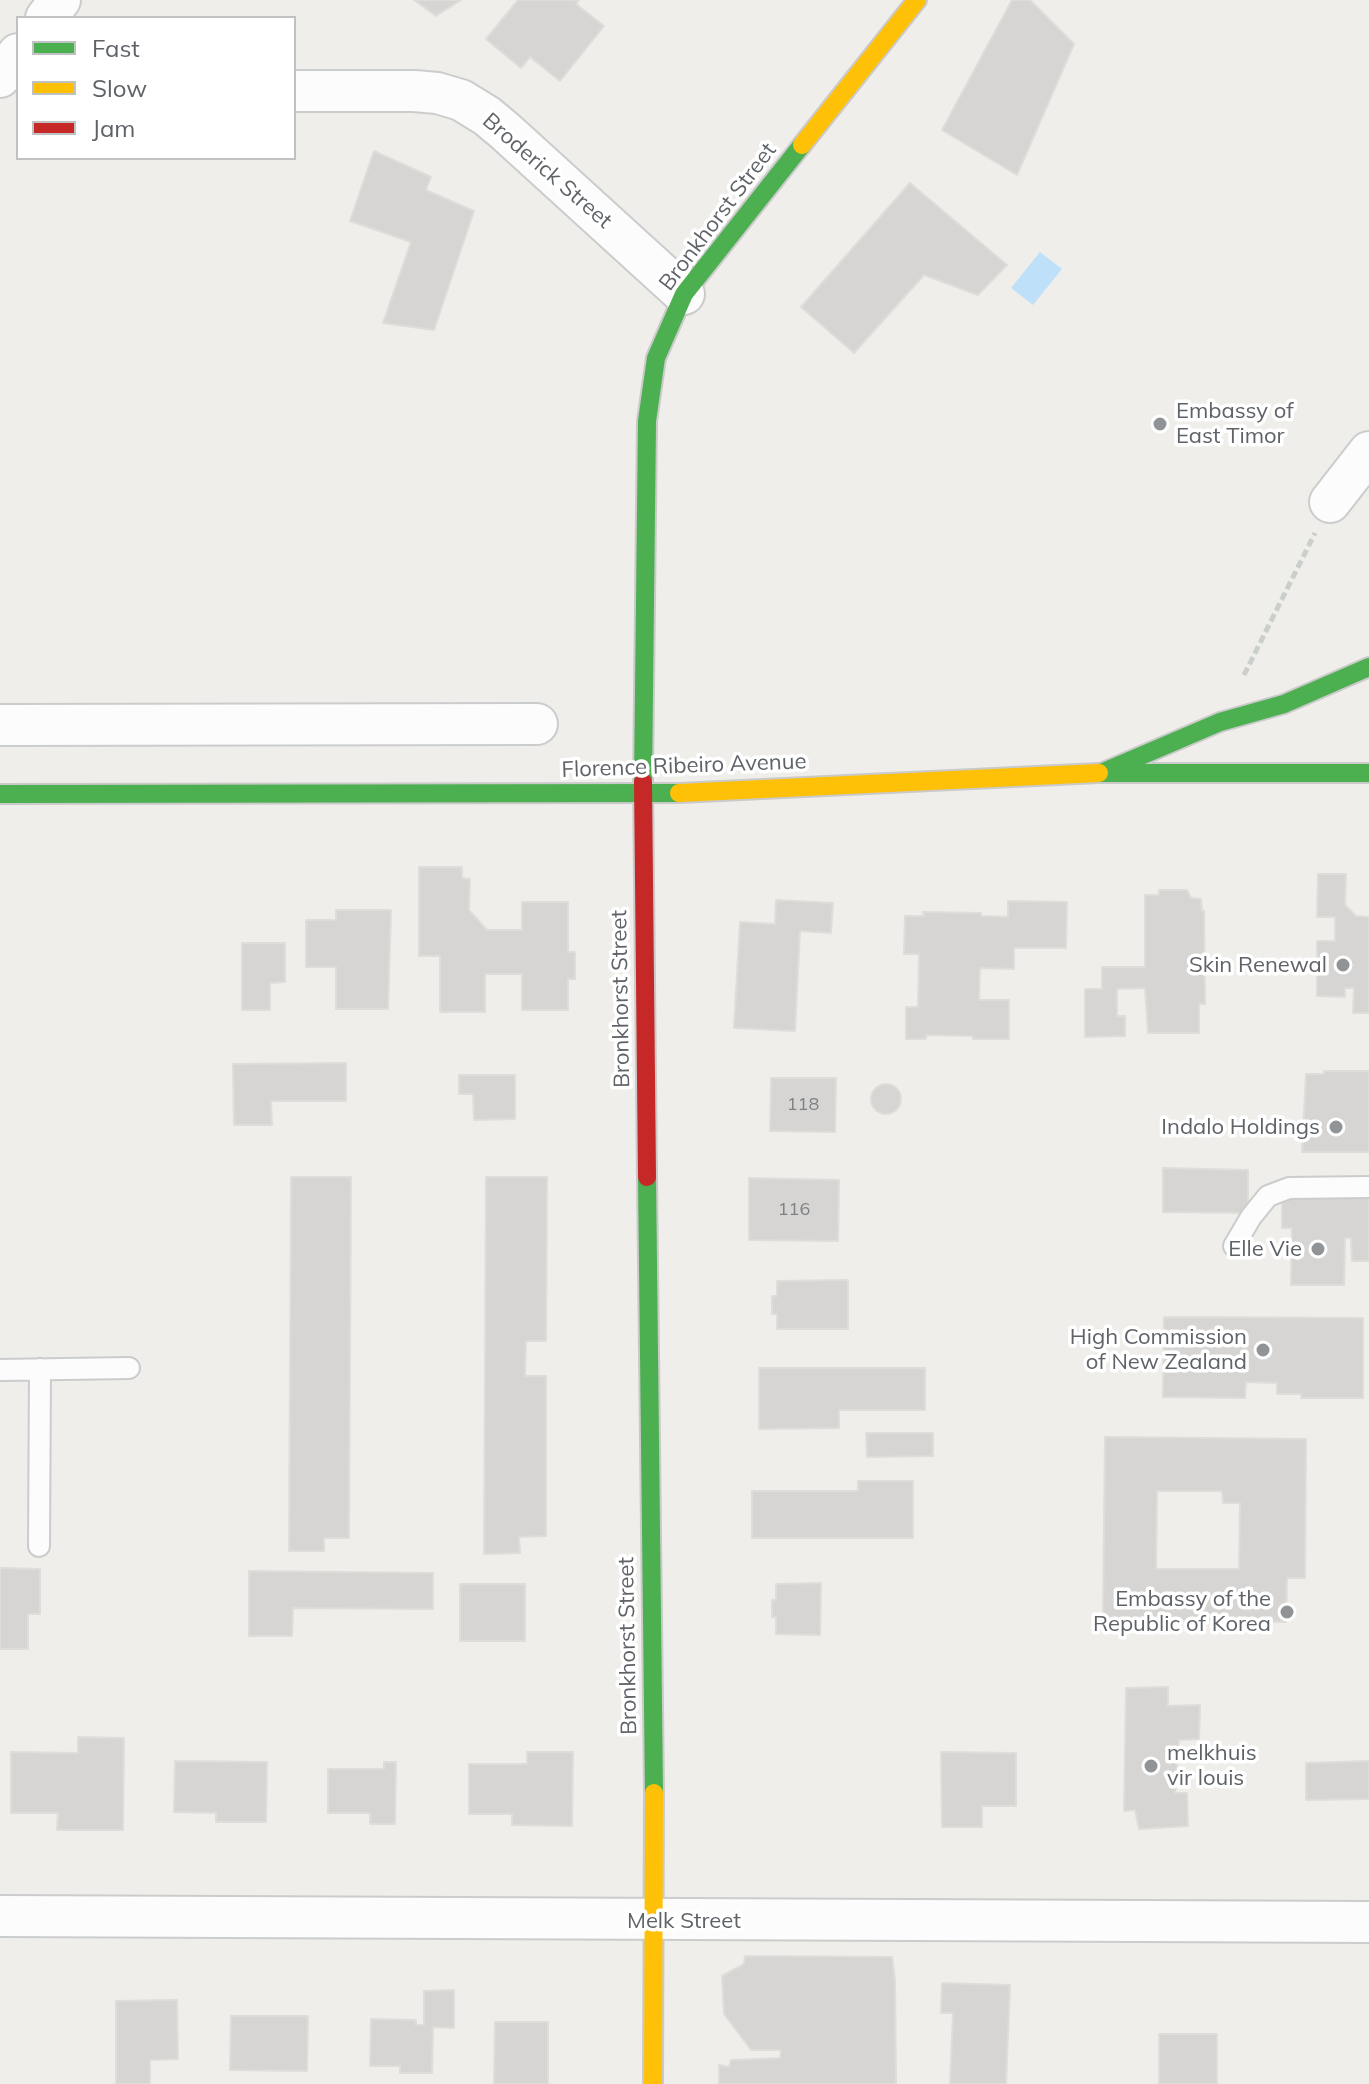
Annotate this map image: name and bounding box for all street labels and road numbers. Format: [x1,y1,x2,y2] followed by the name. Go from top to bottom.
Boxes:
[477,108,617,234] street label: Broderick Street
[654,138,782,296] street label: Bronkhorst Street
[561,749,807,783] street label: Florence Ribeiro Avenue
[606,910,636,1088] street label: Bronkhorst Street
[613,1557,643,1735] street label: Bronkhorst Street
[627,1908,741,1934] street label: Melk Street

